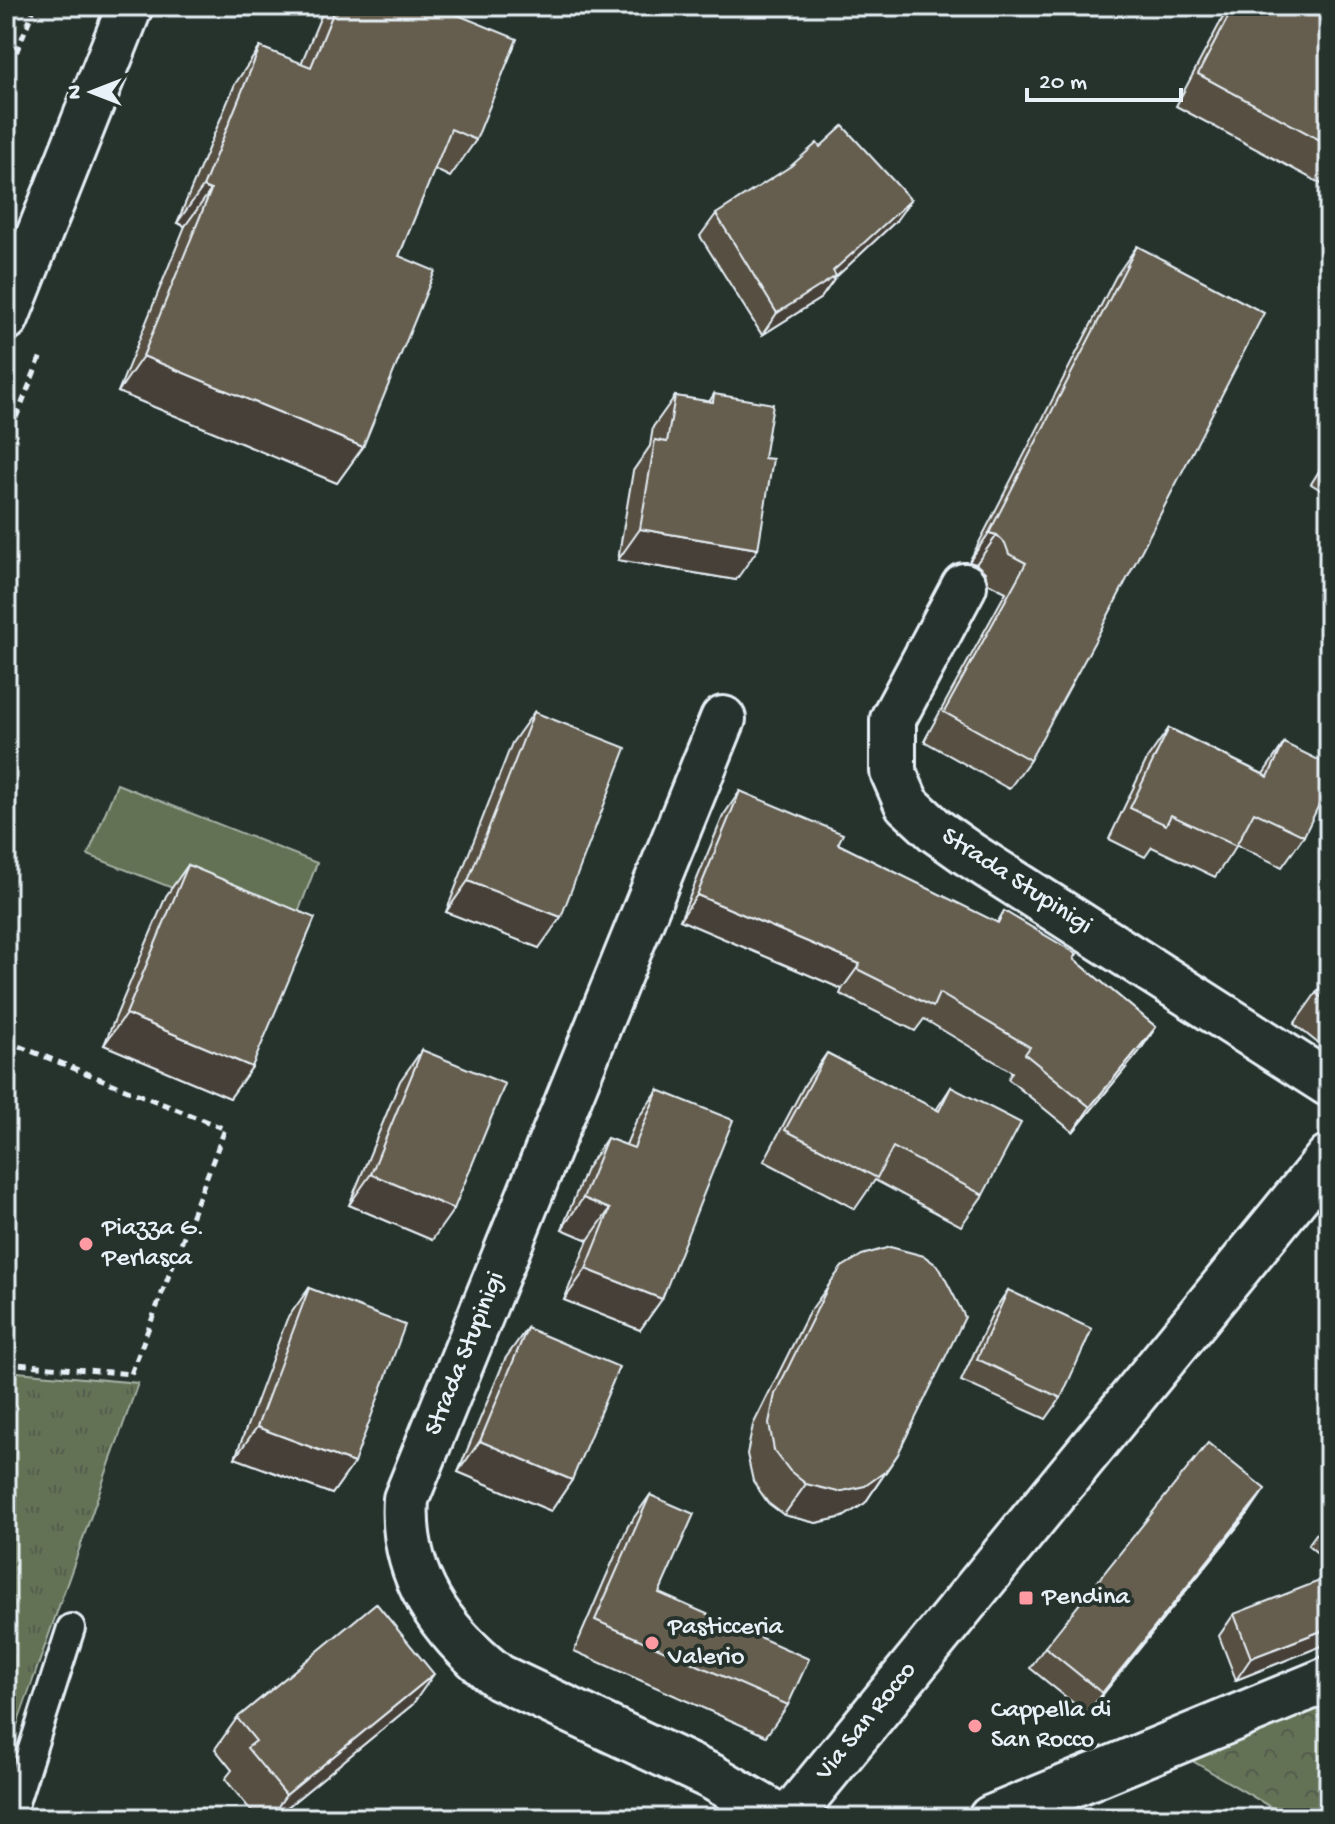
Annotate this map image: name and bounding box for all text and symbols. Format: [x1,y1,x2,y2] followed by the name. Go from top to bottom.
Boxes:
[52,52,132,132] north arrow
[1027,52,1181,102] scale bar
[1039,69,1087,98] text: 20 m
[63,85,89,99] text: N
[935,822,1097,942] street label: Strada Stupinigi
[101,1214,205,1275] place label: Piazza G. Perlasca
[77,1235,95,1253] marker: Piazza G. Perlasca
[419,1268,513,1440] street label: Strada Stupinigi
[1041,1583,1131,1614] place label: Pendina
[1017,1589,1035,1607] marker: Pendina
[667,1613,785,1674] place label: Pasticceria Valerio
[643,1634,661,1652] marker: Pasticceria Valerio
[809,1656,924,1788] street label: Via San Rocco
[991,1696,1111,1757] place label: Cappella di San Rocco
[966,1717,984,1735] marker: Cappella di San Rocco

